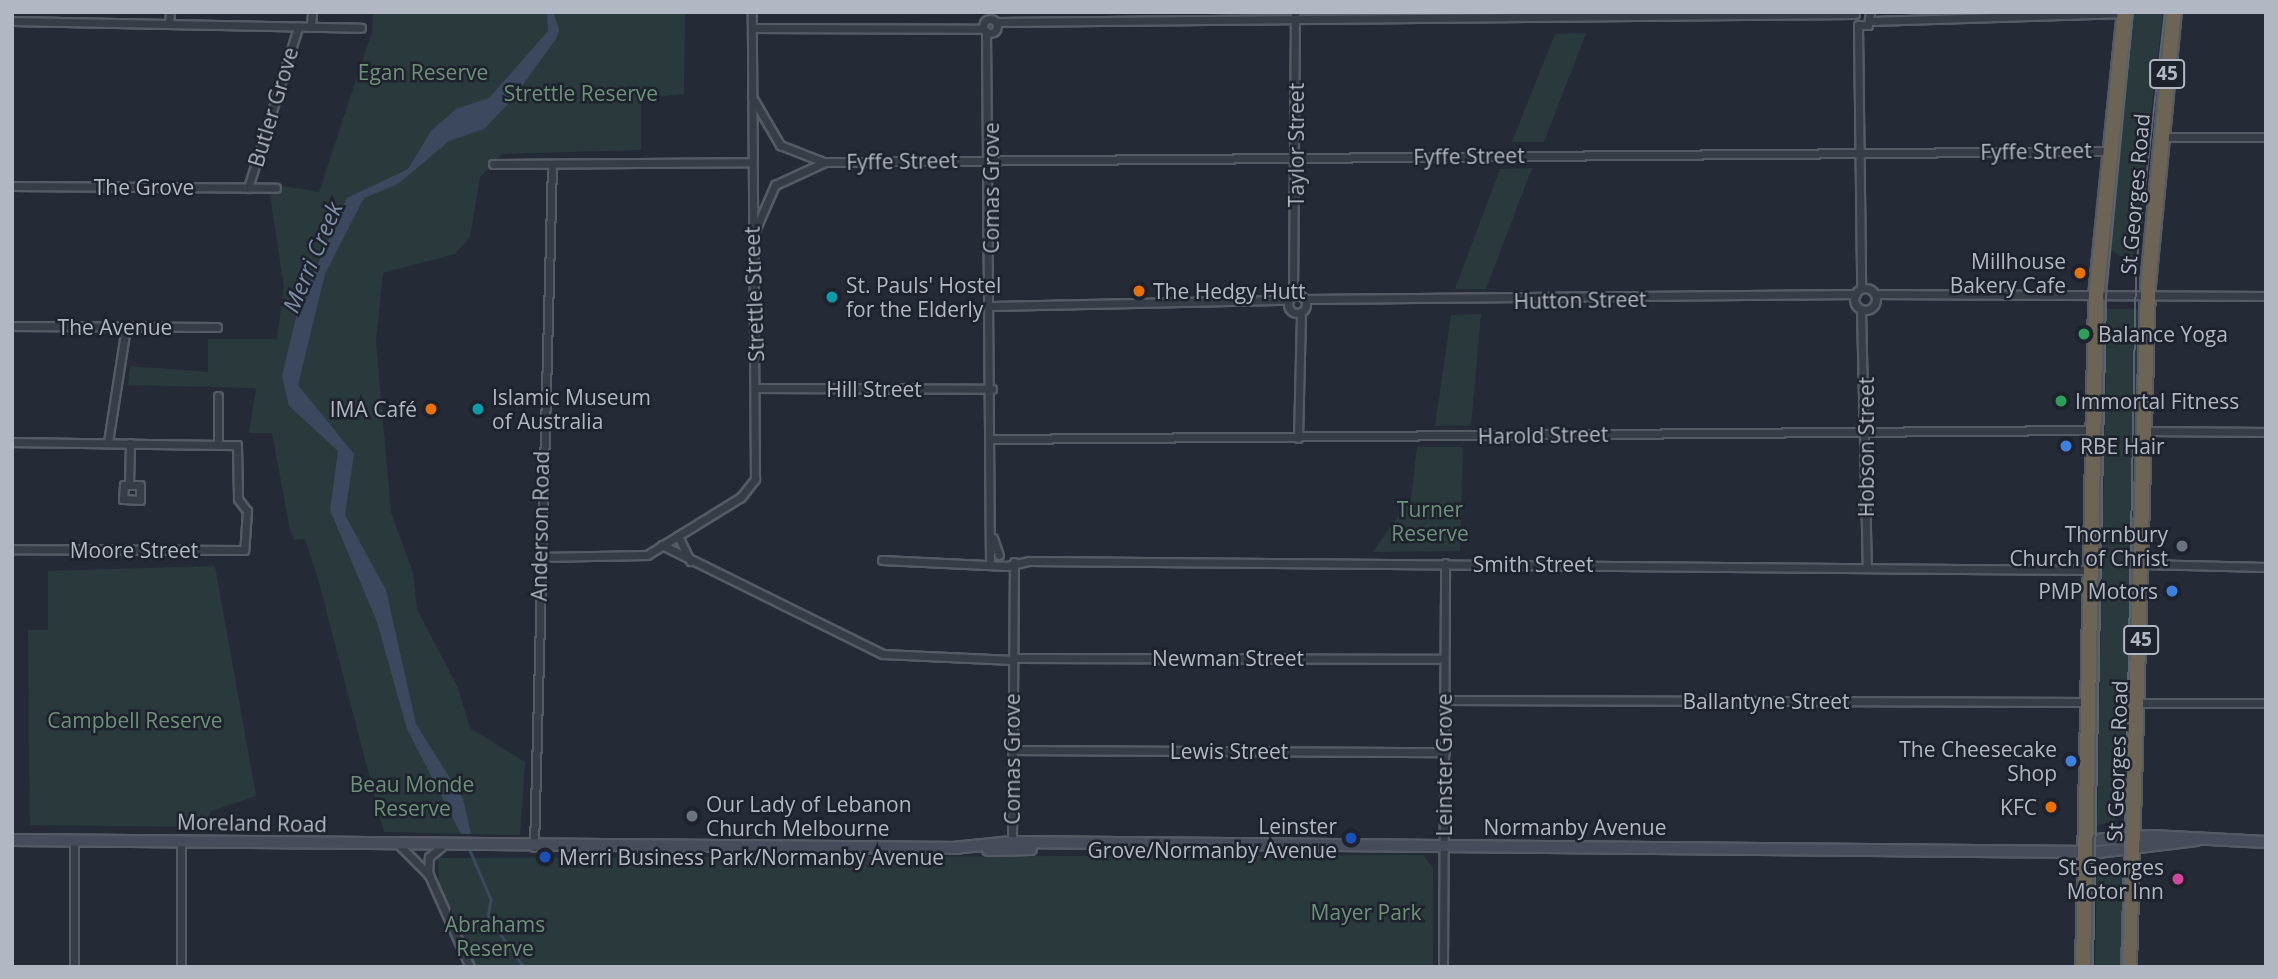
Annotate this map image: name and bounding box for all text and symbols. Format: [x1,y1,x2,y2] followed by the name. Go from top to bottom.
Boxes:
[243,44,303,170] street label: Butler Grove
[2148,58,2186,90] road number: 45
[358,59,488,85] park label: Egan Reserve
[504,80,658,106] park label: Strettle Reserve
[1283,83,1309,207] street label: Taylor Street
[2115,112,2155,276] street label: St Georges Road
[978,122,1004,254] street label: Comas Grove
[1980,137,2092,165] street label: Fyffe Street
[1413,142,1525,170] street label: Fyffe Street
[846,147,958,175] street label: Fyffe Street
[94,174,194,200] street label: The Grove
[276,198,348,316] water label: Merri Creek
[739,226,769,362] street label: Strettle Street
[1950,248,2066,298] place label: Millhouse Bakery Cafe
[2072,265,2088,281] marker: Millhouse Bakery Cafe
[846,272,1001,322] place label: St. Pauls' Hostel for the Elderly
[1153,278,1306,304] place label: The Hedgy Hutt
[1131,283,1147,299] marker: The Hedgy Hutt
[1513,286,1647,314] street label: Hutton Street
[824,289,840,305] marker: St. Pauls' Hostel for the Elderly
[58,314,172,340] street label: The Avenue
[2098,321,2228,347] place label: Balance Yoga
[2076,326,2092,342] marker: Balance Yoga
[826,376,922,402] street label: Hill Street
[1853,377,1879,517] street label: Hobson Street
[492,384,651,434] place label: Islamic Museum of Australia
[2075,388,2239,414] place label: Immortal Fitness
[2053,393,2069,409] marker: Immortal Fitness
[330,396,417,422] place label: IMA Café
[423,401,439,417] marker: IMA Café
[470,401,486,417] marker: Islamic Museum of Australia
[1477,421,1609,449] street label: Harold Street
[2080,433,2165,459] place label: RBE Hair
[2058,438,2074,454] marker: RBE Hair
[526,451,554,601] street label: Anderson Road
[1391,496,1469,546] park label: Turner Reserve
[2009,521,2168,571] place label: Thornbury Church of Christ
[70,537,198,563] street label: Moore Street
[2174,538,2190,554] marker: Thornbury Church of Christ
[1473,551,1593,577] street label: Smith Street
[2038,578,2158,604] place label: PMP Motors
[2164,583,2180,599] marker: PMP Motors
[2122,624,2160,656] road number: 45
[1152,645,1304,671] street label: Newman Street
[2102,680,2132,842] street label: St Georges Road
[1682,688,1850,714] street label: Ballantyne Street
[999,693,1025,825] street label: Comas Grove
[1431,693,1457,837] street label: Leinster Grove
[47,707,223,733] park label: Campbell Reserve
[1899,736,2057,786] place label: The Cheesecake Shop
[1170,738,1288,764] street label: Lewis Street
[2063,753,2079,769] marker: The Cheesecake Shop
[350,771,474,821] park label: Beau Monde Reserve
[706,791,912,841] place label: Our Lady of Lebanon Church Melbourne
[2000,794,2037,820] place label: KFC
[2043,799,2059,815] marker: KFC
[684,808,700,824] marker: Our Lady of Lebanon Church Melbourne
[177,809,327,837] street label: Moreland Road
[1088,813,1337,863] place label: Leinster Grove/Normanby Avenue
[1484,814,1666,840] street label: Normanby Avenue
[1343,830,1359,846] marker: Leinster Grove/Normanby Avenue
[559,844,944,870] place label: Merri Business Park/Normanby Avenue
[537,849,553,865] marker: Merri Business Park/Normanby Avenue
[2058,854,2164,904] place label: St Georges Motor Inn
[2170,871,2186,887] marker: St Georges Motor Inn
[1311,899,1421,925] park label: Mayer Park
[445,911,545,961] park label: Abrahams Reserve

